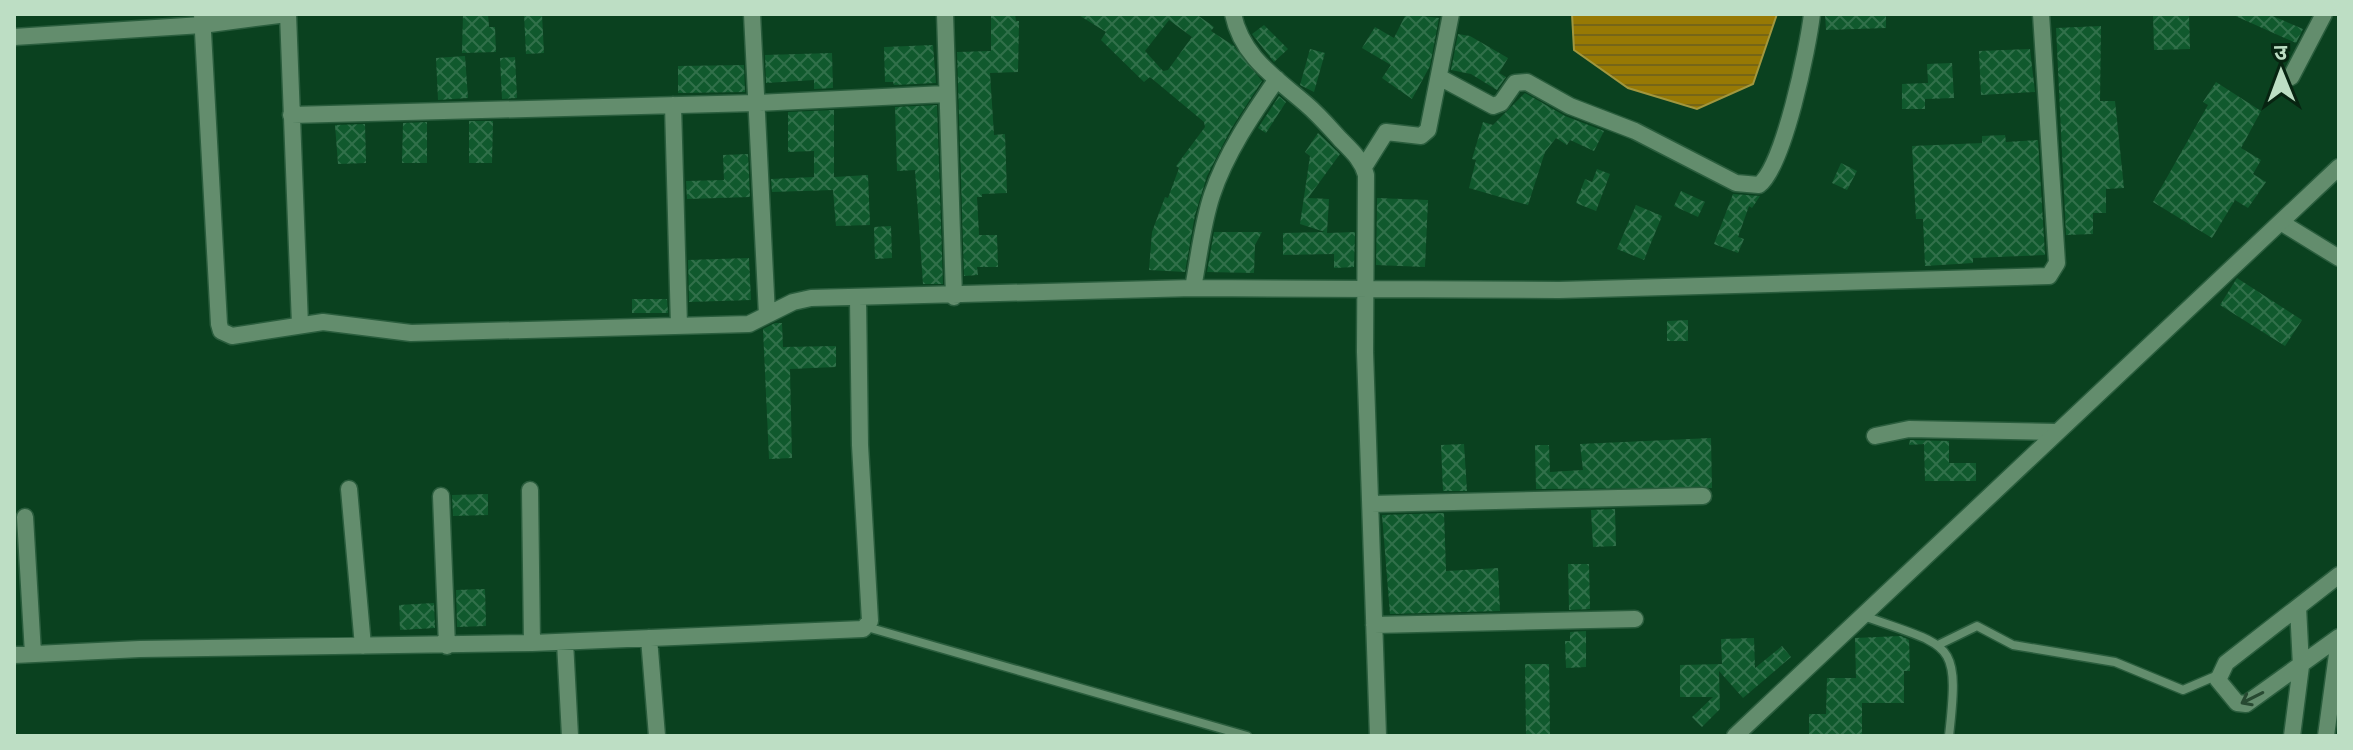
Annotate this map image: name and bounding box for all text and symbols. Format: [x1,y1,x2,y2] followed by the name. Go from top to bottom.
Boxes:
[2241,32,2321,112] north arrow
[2274,38,2288,68] text: उ
[2241,690,2265,706] one-way arrow

